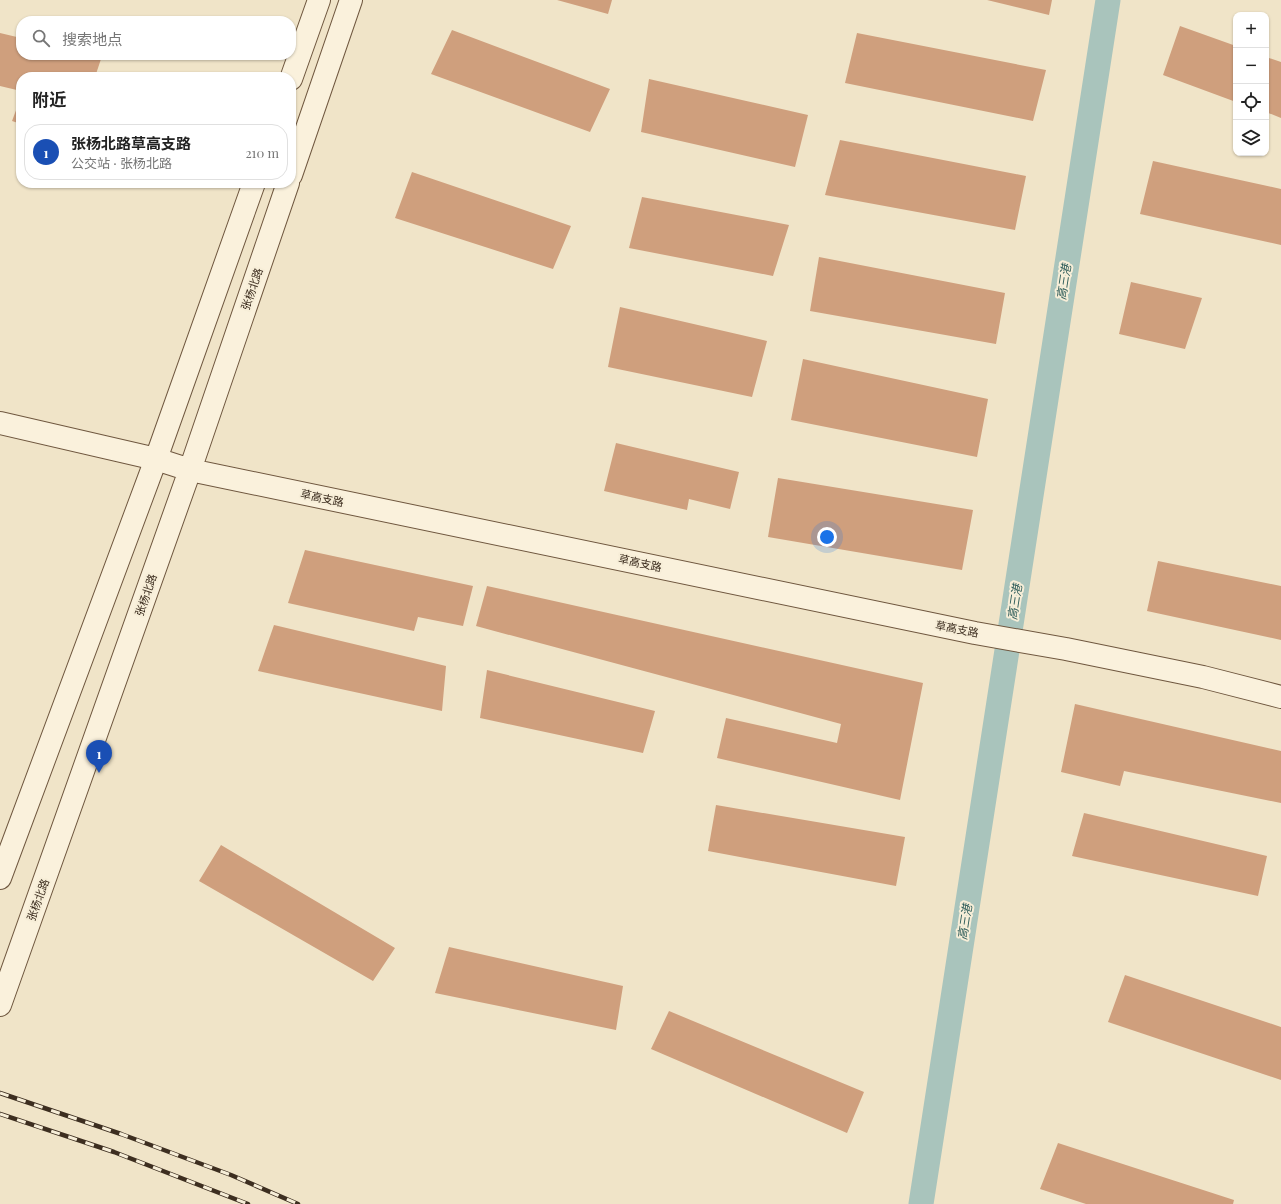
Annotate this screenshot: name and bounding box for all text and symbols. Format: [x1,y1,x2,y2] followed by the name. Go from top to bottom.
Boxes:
[1233,12,1269,156] map controls
[1233,12,1269,48] button: +
[16,16,296,60] search box
[30,27,52,49] icon: search
[62,29,122,49] text: 搜索地点
[1233,48,1269,84] button: −
[1233,84,1269,120] button: locate
[32,88,66,110] text: 附近
[1233,120,1269,156] button: layers
[71,133,191,153] text: 张杨北路草高支路
[44,144,48,161] text: 1
[245,144,279,161] text: 210 m
[71,154,172,171] text: 公交站 · 张杨北路
[1052,261,1074,301] water label: 高三港
[237,266,266,312] street label: 张杨北路
[299,486,345,509] street label: 草高支路
[817,527,837,547] your location
[617,551,663,574] street label: 草高支路
[131,572,160,618] street label: 张杨北路
[1003,581,1025,621] water label: 高三港
[934,617,980,640] street label: 草高支路
[86,740,112,773] pin: 1
[23,877,52,923] street label: 张杨北路
[953,901,975,941] water label: 高三港

